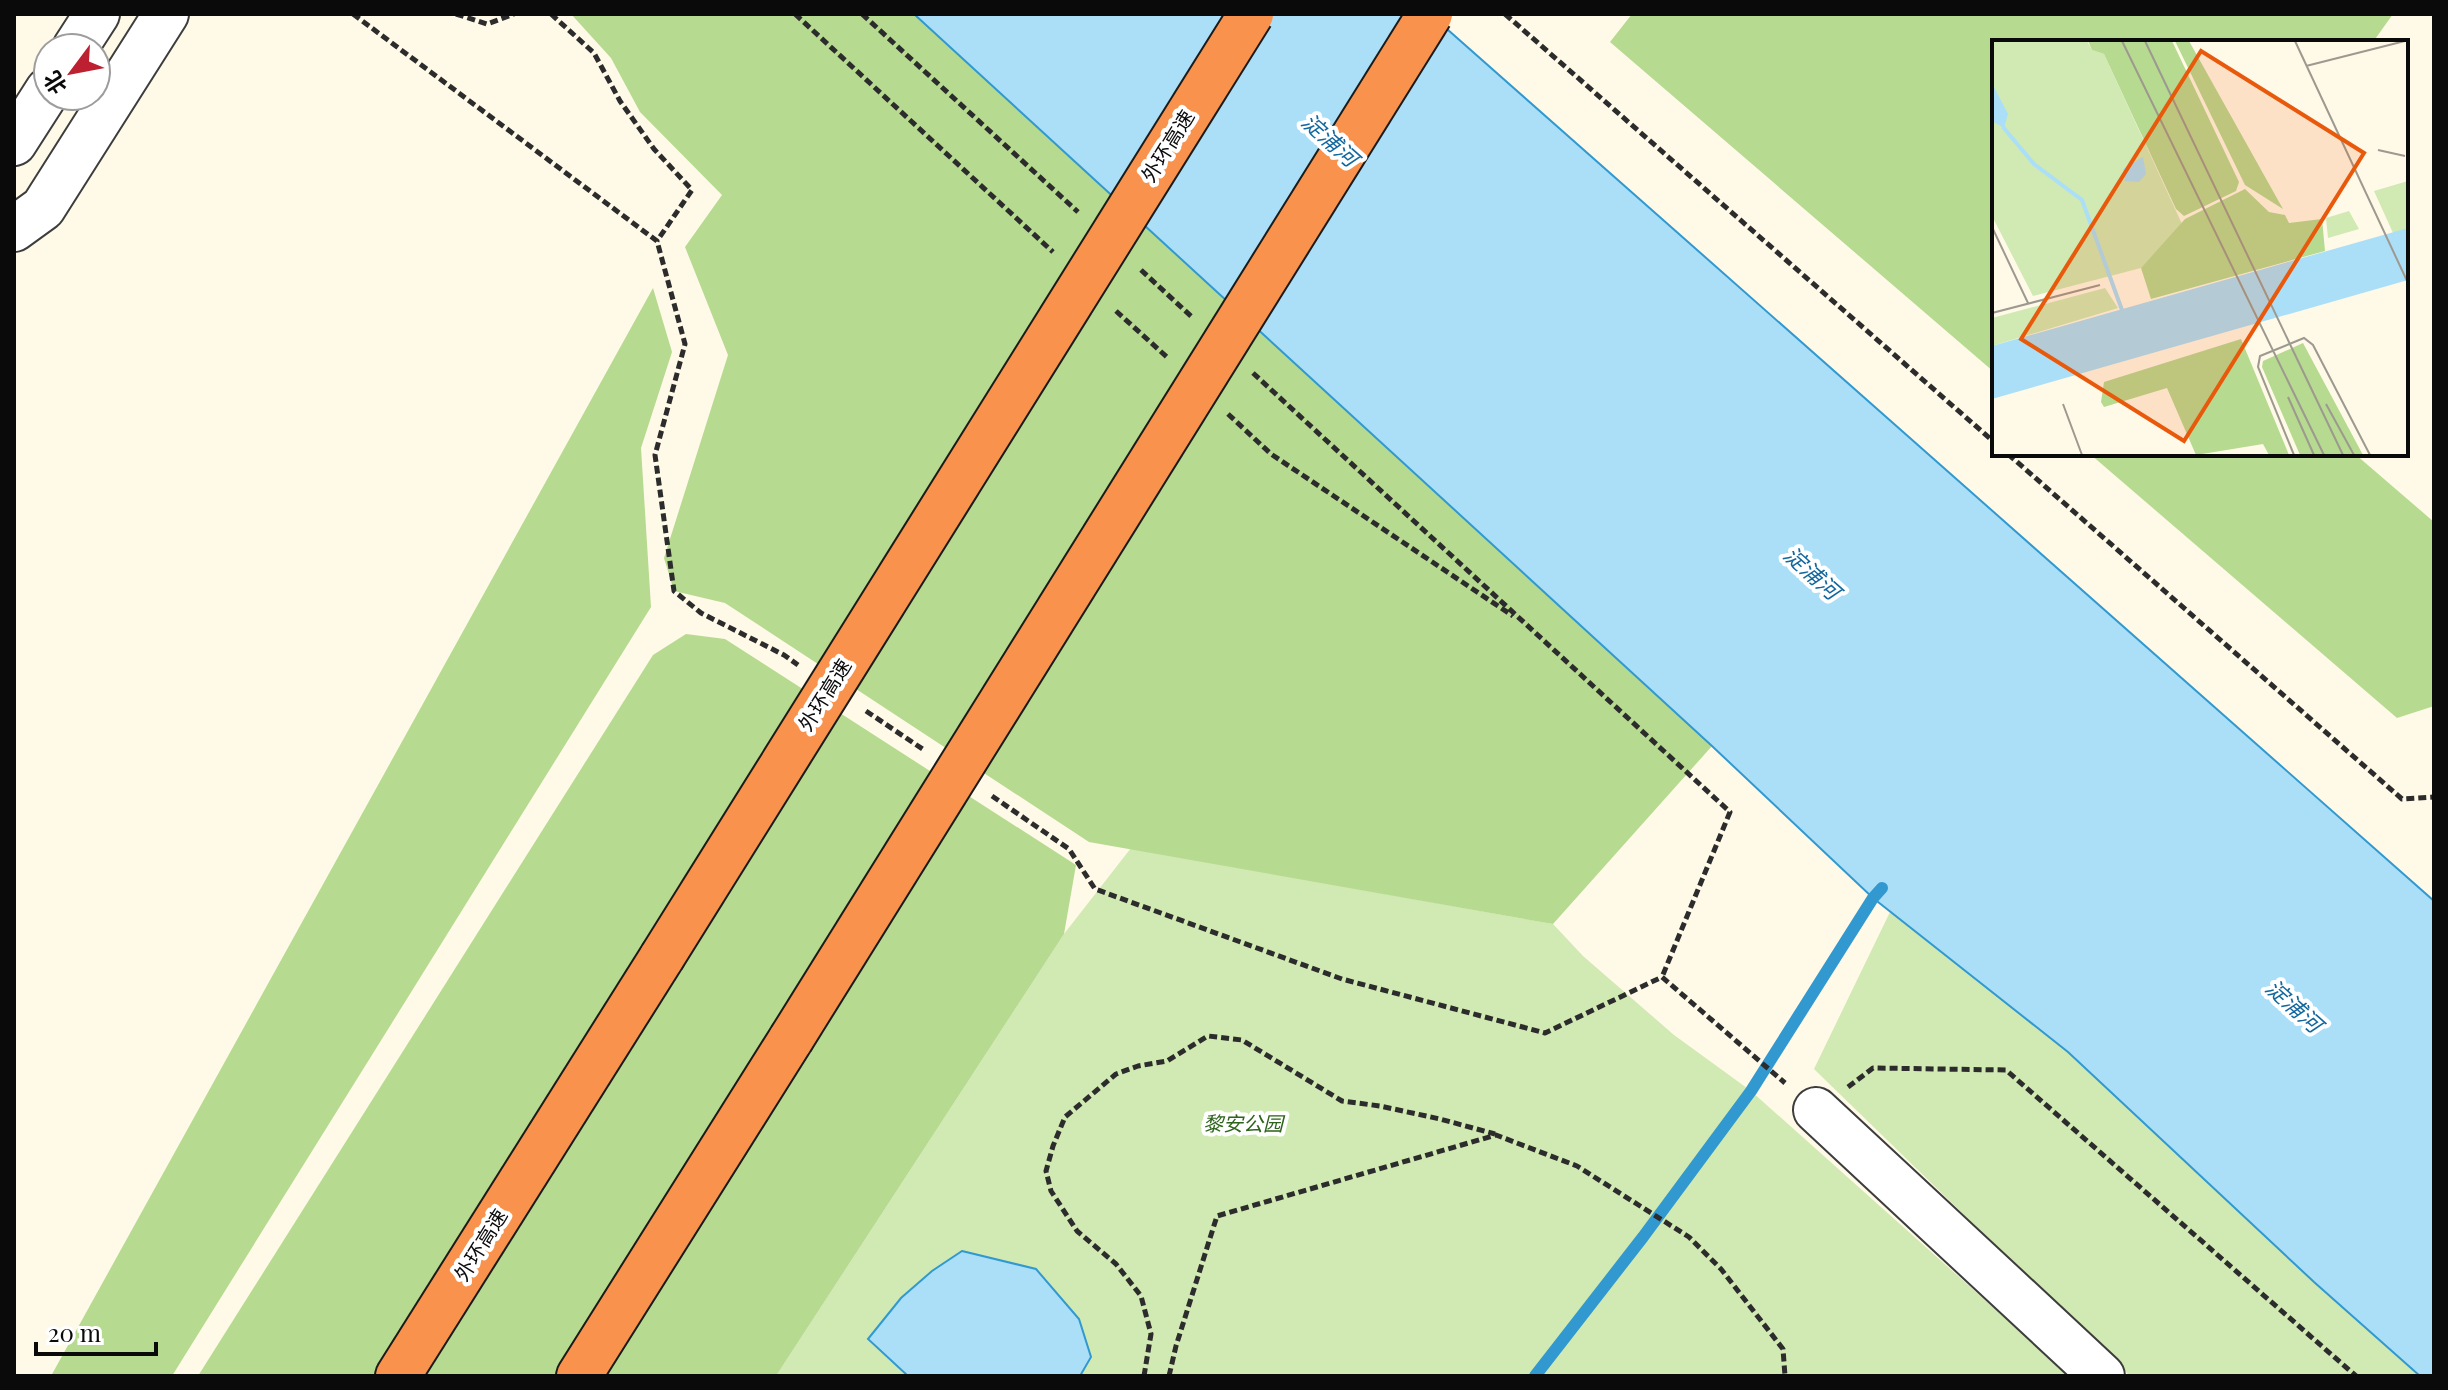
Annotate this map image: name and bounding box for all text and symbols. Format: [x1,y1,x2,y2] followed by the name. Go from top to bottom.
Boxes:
[32,32,112,112] north arrow
[1992,40,2408,456] inset map
[36,66,73,100] text: 北
[1134,104,1199,186] street label: 外环高速
[1296,106,1368,175] water label: 淀浦河
[1778,539,1850,608] water label: 淀浦河
[791,653,856,735] street label: 外环高速
[2260,972,2332,1041] water label: 淀浦河
[1203,1109,1286,1136] park label: 黎安公园
[447,1203,512,1285] street label: 外环高速
[36,1306,156,1356] scale bar
[48,1316,101,1348] text: 20 m

